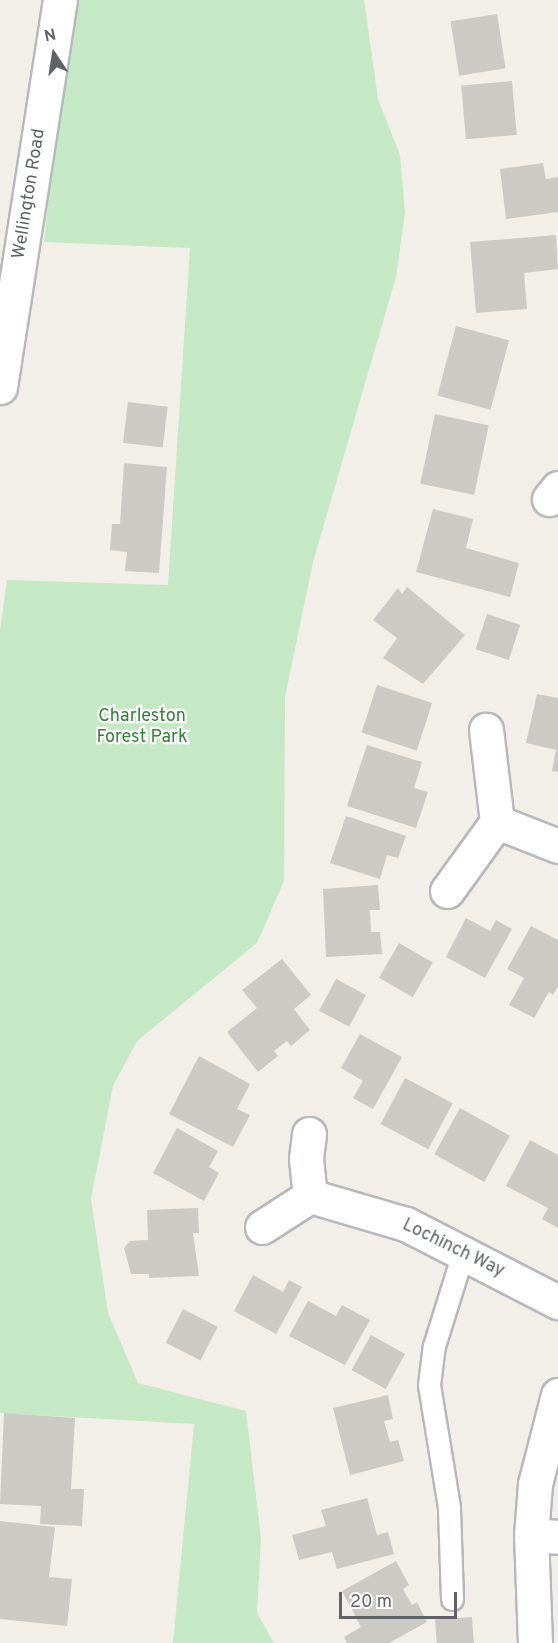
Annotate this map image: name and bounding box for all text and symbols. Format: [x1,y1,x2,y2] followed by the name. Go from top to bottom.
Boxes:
[24,24,84,84] north arrow
[43,25,58,47] text: N
[9,127,51,261] street label: Wellington Road
[96,707,188,750] park label: Charleston Forest Park
[398,1215,508,1283] street label: Lochinch Way
[342,1580,460,1618] scale bar
[350,1591,392,1614] text: 20 m

